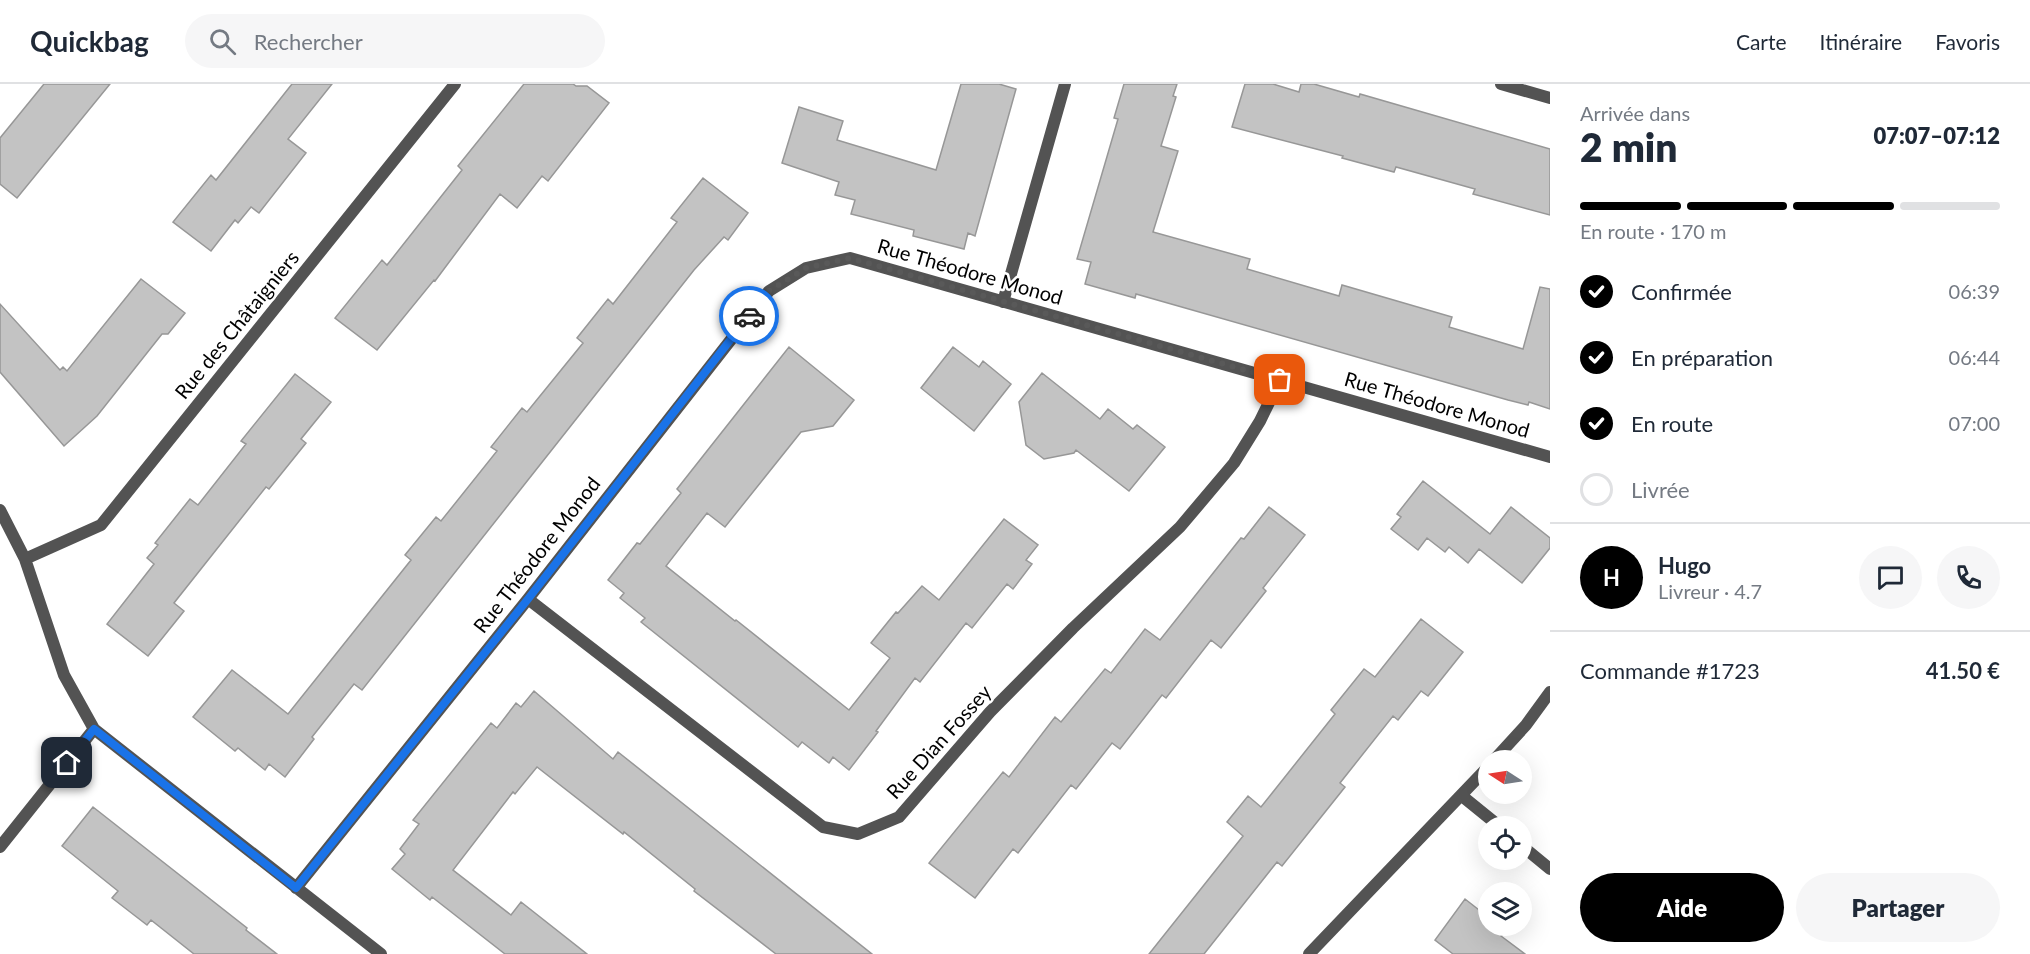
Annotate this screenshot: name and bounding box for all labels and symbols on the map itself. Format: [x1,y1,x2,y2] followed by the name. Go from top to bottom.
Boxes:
[875,233,1066,309] street label: Rue Théodore Monod
[169,246,303,403] street label: Rue des Châtaigniers
[719,286,779,346] courier
[1254,354,1305,405] pin
[1342,366,1533,442] street label: Rue Théodore Monod
[468,472,605,637] street label: Rue Théodore Monod
[881,679,996,803] street label: Rue Dian Fossey
[41,737,92,788] pin
[1478,750,1532,804] north arrow

